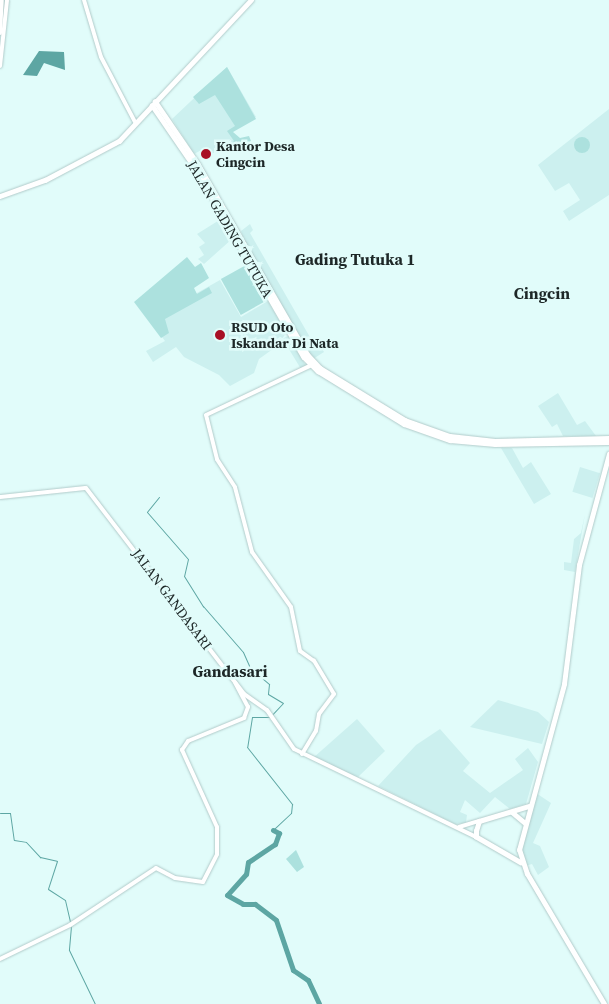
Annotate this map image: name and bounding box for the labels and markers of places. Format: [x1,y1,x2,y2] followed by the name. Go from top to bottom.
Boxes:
[216,138,295,170] place label: Kantor Desa Cingcin
[200,148,212,160] marker: Kantor Desa Cingcin
[231,319,339,352] place label: RSUD Oto Iskandar Di Nata
[213,328,227,342] marker: RSUD Oto Iskandar Di Nata

